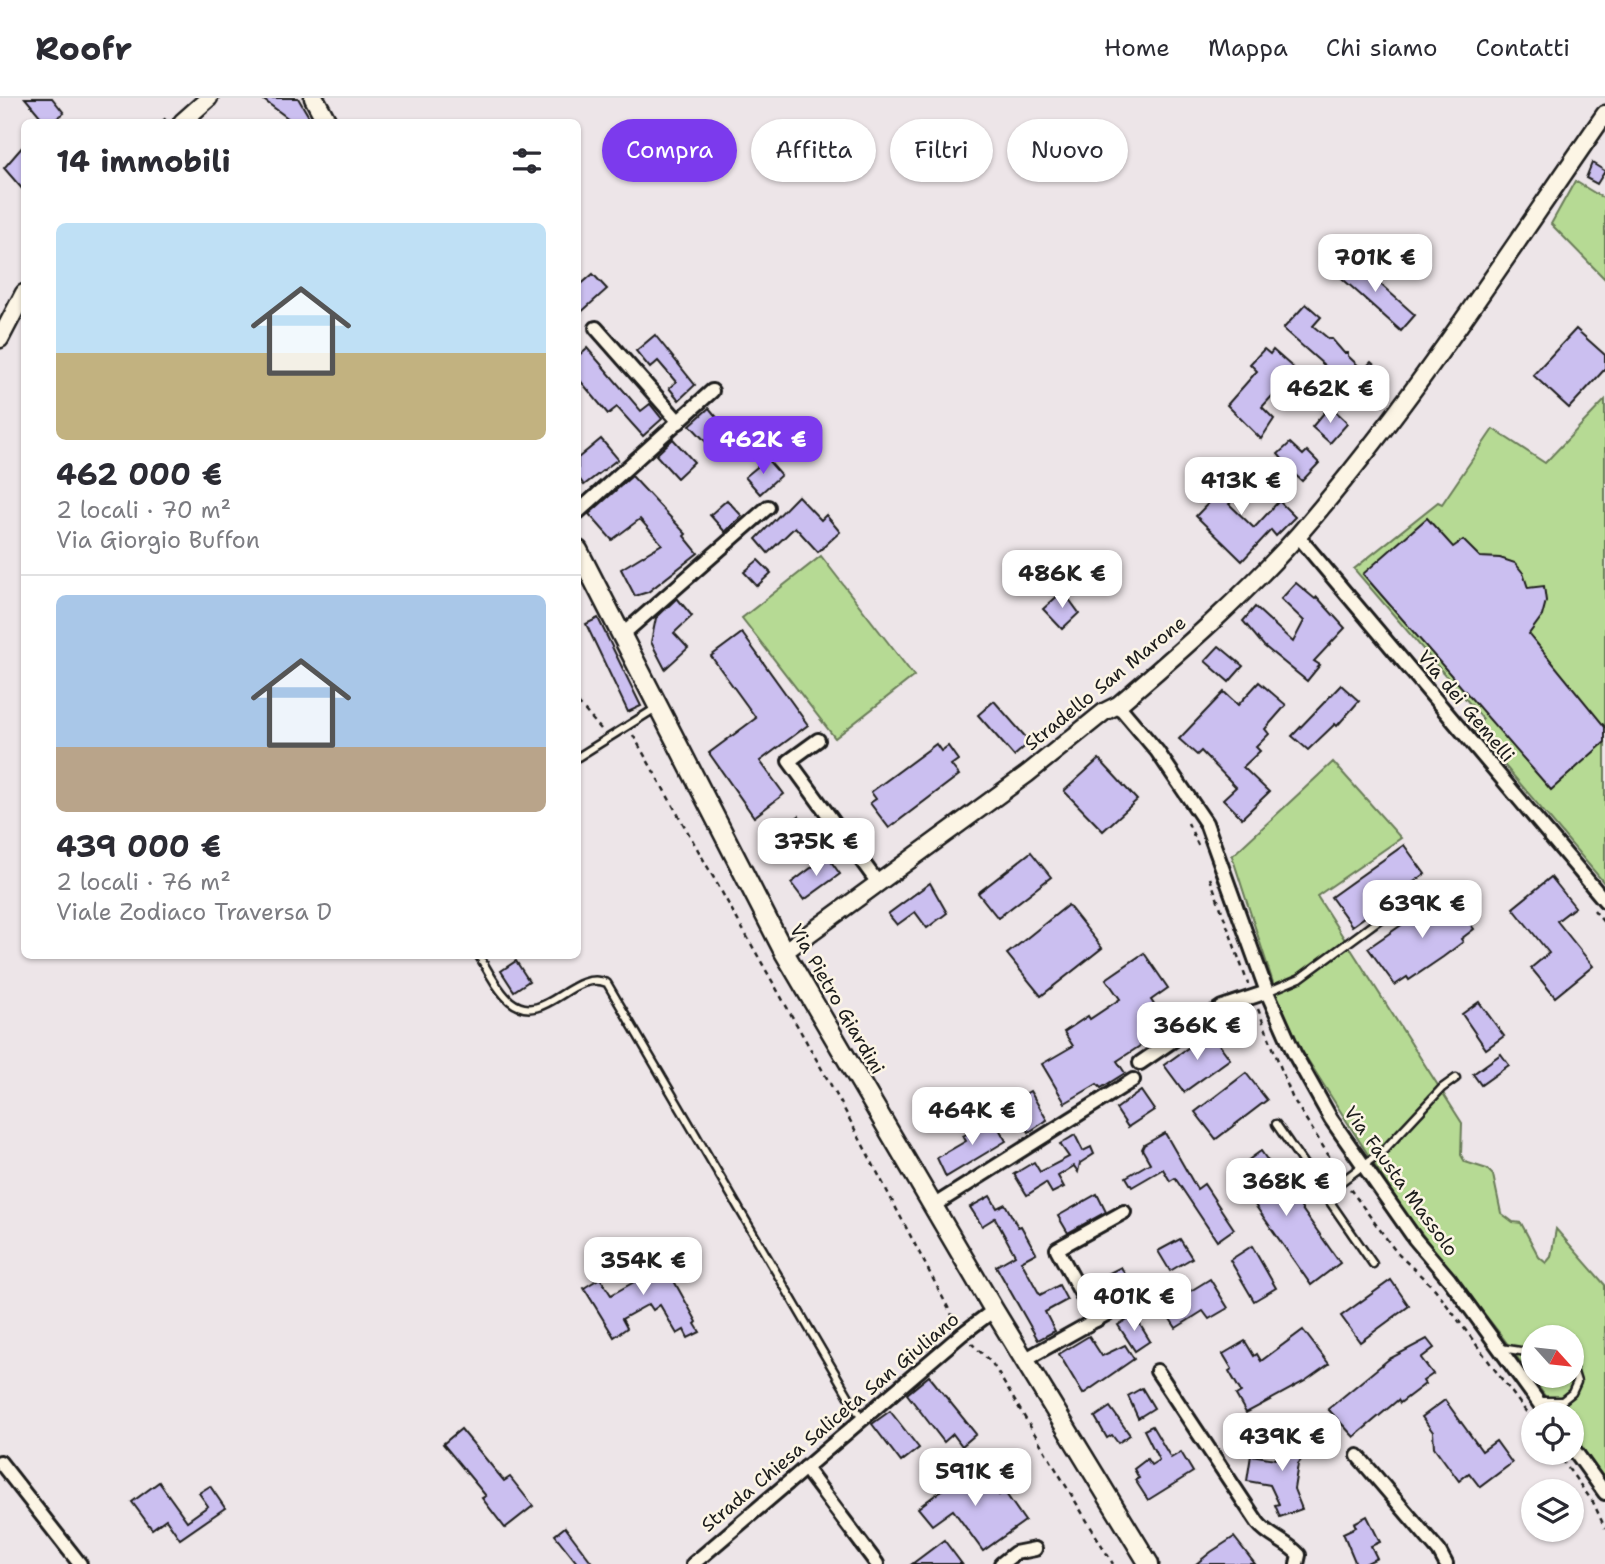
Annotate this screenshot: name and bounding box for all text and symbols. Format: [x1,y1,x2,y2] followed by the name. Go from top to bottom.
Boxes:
[35,26,132,71] text: Roofr
[1104,32,1170,64] text: Home
[1208,32,1288,64] text: Mappa
[1326,32,1438,64] text: Chi siamo
[1476,32,1570,64] text: Contatti
[602,119,737,182] chip: Compra
[751,119,876,182] chip: Affitta
[890,119,993,182] chip: Filtri
[1007,119,1128,182] chip: Nuovo
[56,141,231,182] text: 14 immobili
[508,142,546,180] icon: filters
[1318,234,1432,294] pin: 701K €
[1334,242,1416,272] text: 701K €
[238,268,364,394] icon: home
[1273,366,1387,425] pin: 462K €
[1286,373,1374,403] text: 462K €
[706,416,820,476] pin: 462K €
[719,424,807,454] text: 462K €
[56,454,222,495] text: 462 000 €
[1184,458,1298,517] pin: 413K €
[1201,465,1281,495] text: 413K €
[56,495,231,525] text: 2 locali · 70 m²
[56,525,260,555] text: Via Giorgio Buffon
[1005,550,1119,610] pin: 486K €
[1018,558,1106,588] text: 486K €
[1019,610,1191,756] street label: Stradello San Marone
[238,640,364,766] icon: home
[1412,645,1520,767] street label: Via dei Gemelli
[759,818,873,878] pin: 375K €
[56,826,221,867] text: 439 000 €
[774,826,858,856] text: 375K €
[56,867,231,897] text: 2 locali · 76 m²
[1365,880,1479,940] pin: 639K €
[1379,888,1465,918] text: 639K €
[56,897,332,927] text: Viale Zodiaco Traversa D
[784,919,890,1079] street label: Via Pietro Giardini
[1140,1002,1254,1062] pin: 366K €
[1153,1010,1241,1040] text: 366K €
[915,1088,1029,1147] pin: 464K €
[928,1095,1016,1125] text: 464K €
[1338,1101,1464,1261] street label: Via Fausta Massolo
[1229,1158,1343,1218] pin: 368K €
[1242,1166,1330,1196] text: 368K €
[586,1238,700,1297] pin: 354K €
[600,1245,686,1275] text: 354K €
[1077,1274,1191,1333] pin: 401K €
[1093,1281,1175,1311] text: 401K €
[696,1307,964,1537] street label: Strada Chiesa Saliceta San Giuliano
[1521,1325,1584,1388] north arrow
[1521,1325,1584,1542] map controls
[1521,1402,1584,1465] button: locate
[1225,1414,1339,1473] pin: 439K €
[1239,1421,1325,1451] text: 439K €
[918,1448,1032,1508] pin: 591K €
[935,1456,1015,1486] text: 591K €
[1521,1479,1584,1542] button: layers

